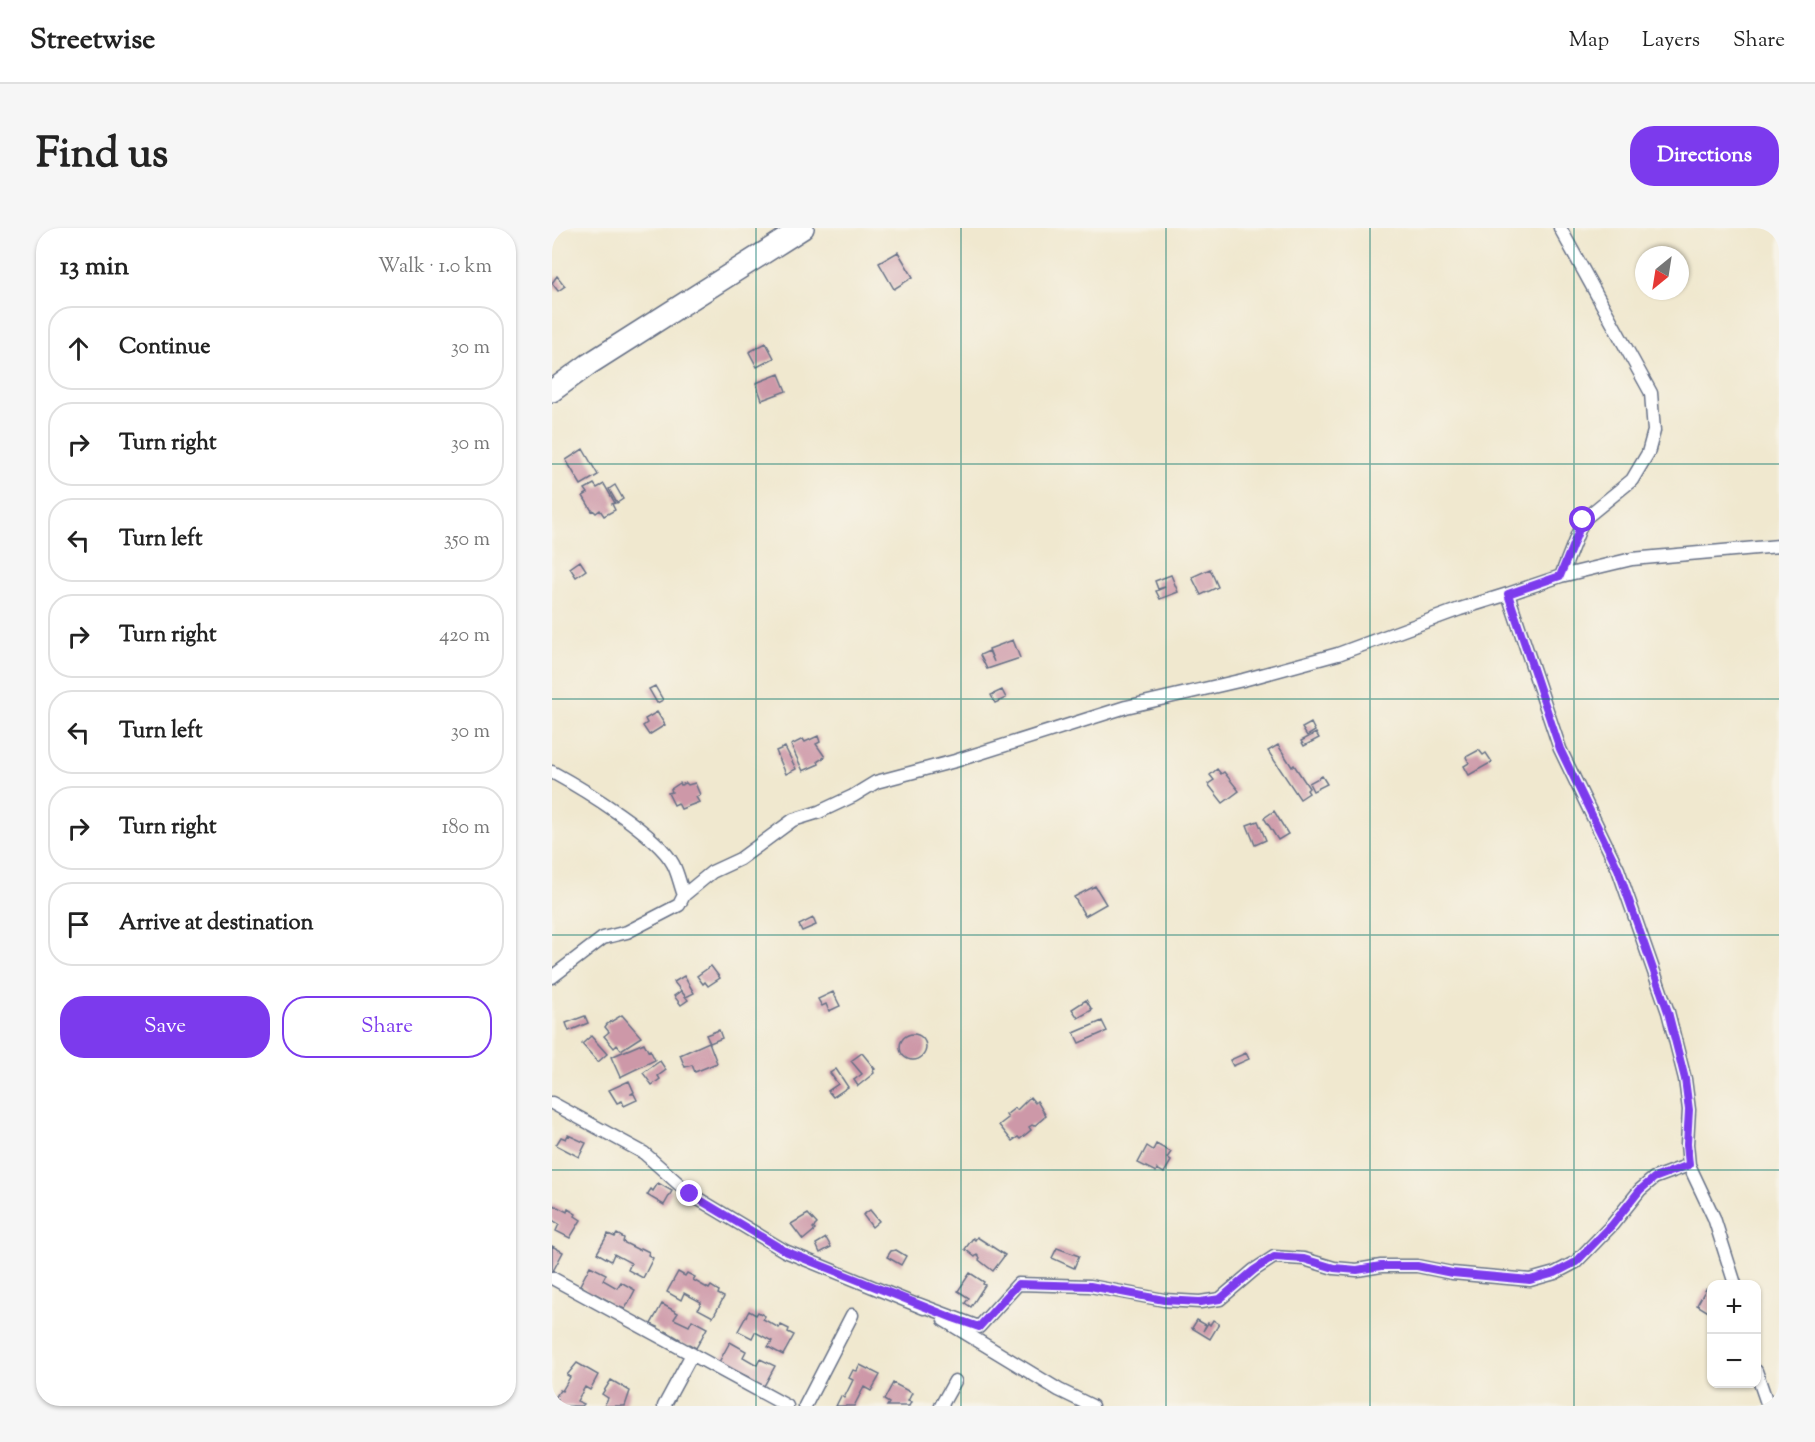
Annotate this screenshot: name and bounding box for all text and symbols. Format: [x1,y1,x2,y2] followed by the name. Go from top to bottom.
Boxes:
[30,21,155,61] text: Streetwise
[1569,26,1609,56] text: Map
[1642,26,1700,56] text: Layers
[1733,26,1785,56] text: Share
[36,126,168,186] text: Find us
[1630,126,1779,186] button: Directions
[1635,246,1689,300] north arrow
[60,249,129,286] text: 13 min
[378,253,492,282] text: Walk · 1.0 km
[62,332,95,365] icon: ahead
[119,332,210,364] text: Continue
[451,334,490,363] text: 30 m
[62,428,95,461] icon: right
[119,428,216,460] text: Turn right
[451,430,490,459] text: 30 m
[1569,506,1595,532] route start
[62,524,95,557] icon: left
[119,524,202,556] text: Turn left
[444,526,490,555] text: 350 m
[62,620,95,653] icon: right
[119,620,216,652] text: Turn right
[439,622,490,651] text: 420 m
[62,716,95,749] icon: left
[119,716,202,748] text: Turn left
[451,718,490,747] text: 30 m
[62,812,95,845] icon: right
[119,812,216,844] text: Turn right
[442,814,490,843] text: 180 m
[62,908,95,941] icon: arrive
[119,908,314,940] text: Arrive at destination
[60,996,270,1058] button: Save
[282,996,492,1058] button: Share
[676,1180,702,1206] route end
[1707,1280,1761,1388] map controls
[1707,1280,1761,1334] button: +
[1707,1334,1761,1388] button: −

